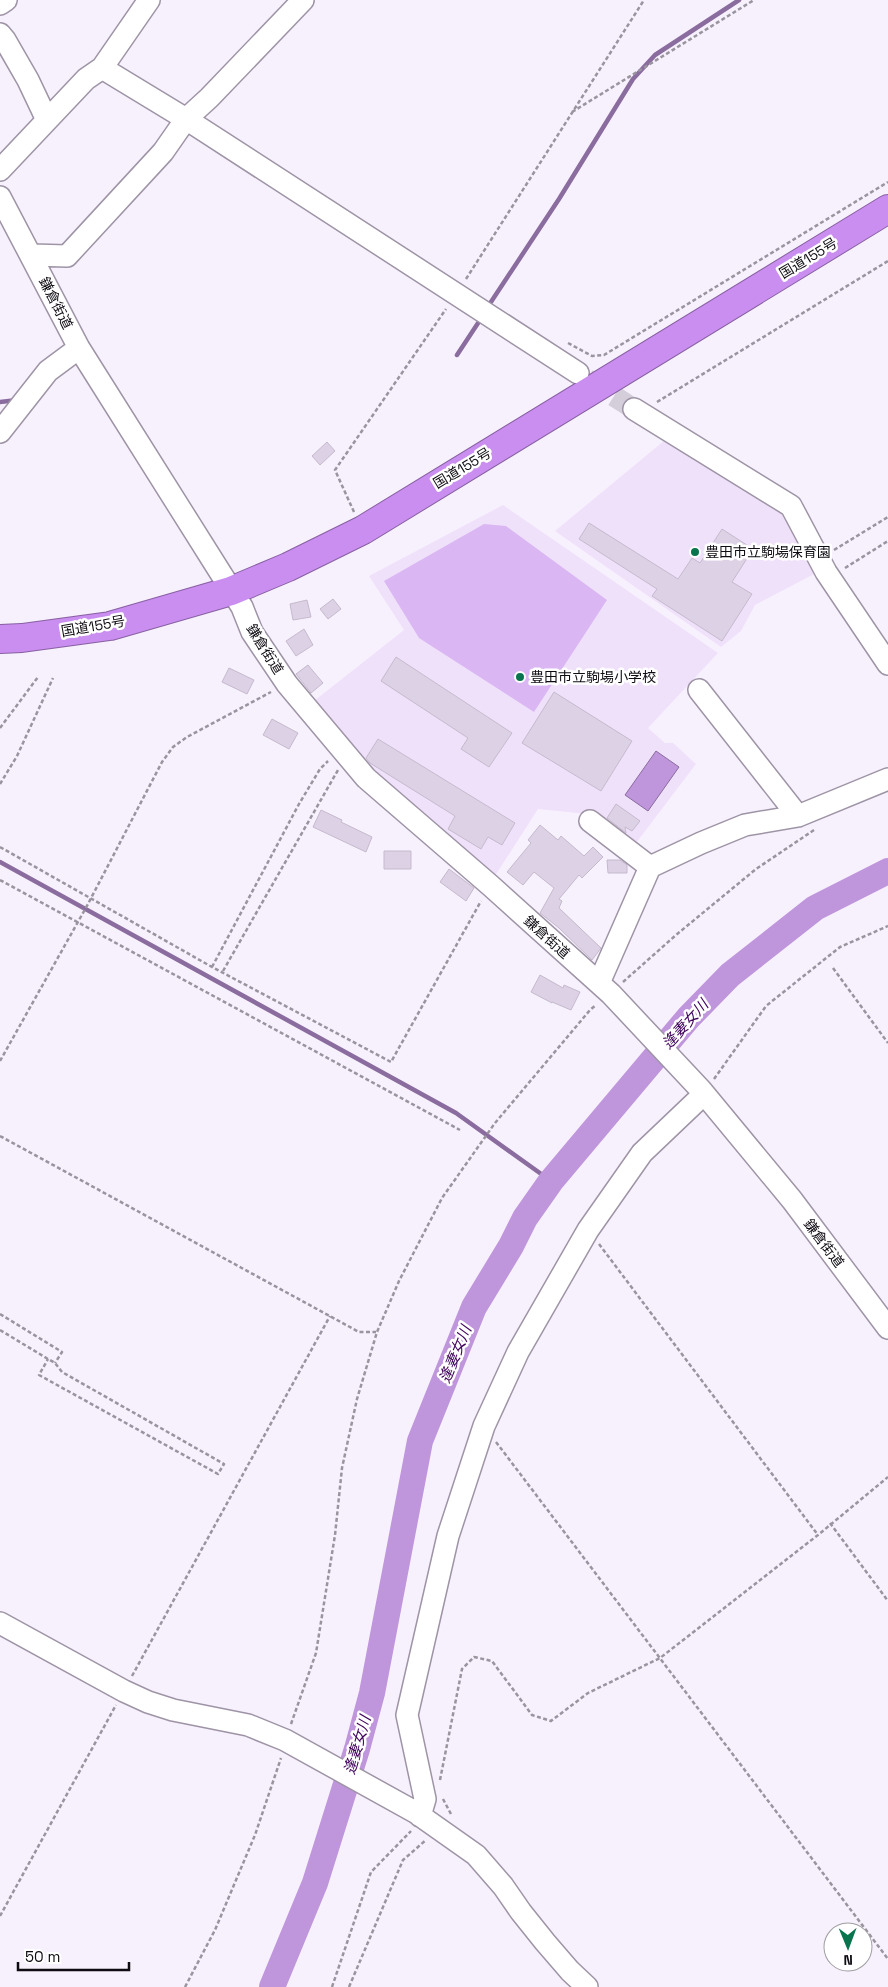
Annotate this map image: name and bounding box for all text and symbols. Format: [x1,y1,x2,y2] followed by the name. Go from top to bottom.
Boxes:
[776,234,840,282] street label: 国道155号
[35,274,77,332] street label: 鎌倉街道
[430,444,494,492] street label: 国道155号
[705,543,831,561] place label: 豊田市立駒場保育園
[689,546,701,558] marker: 豊田市立駒場保育園
[60,612,126,640] street label: 国道155号
[243,620,287,678] street label: 鎌倉街道
[530,668,656,686] place label: 豊田市立駒場小学校
[514,671,526,683] marker: 豊田市立駒場小学校
[520,912,574,962] street label: 鎌倉街道
[658,994,713,1053] water label: 逢妻女川
[800,1215,848,1271] street label: 鎌倉街道
[435,1321,476,1385] water label: 逢妻女川
[340,1712,375,1776] water label: 逢妻女川
[823,1922,873,1972] north arrow
[18,1940,129,1972] scale bar
[25,1947,60,1966] text: 50 m
[843,1951,853,1969] text: N

